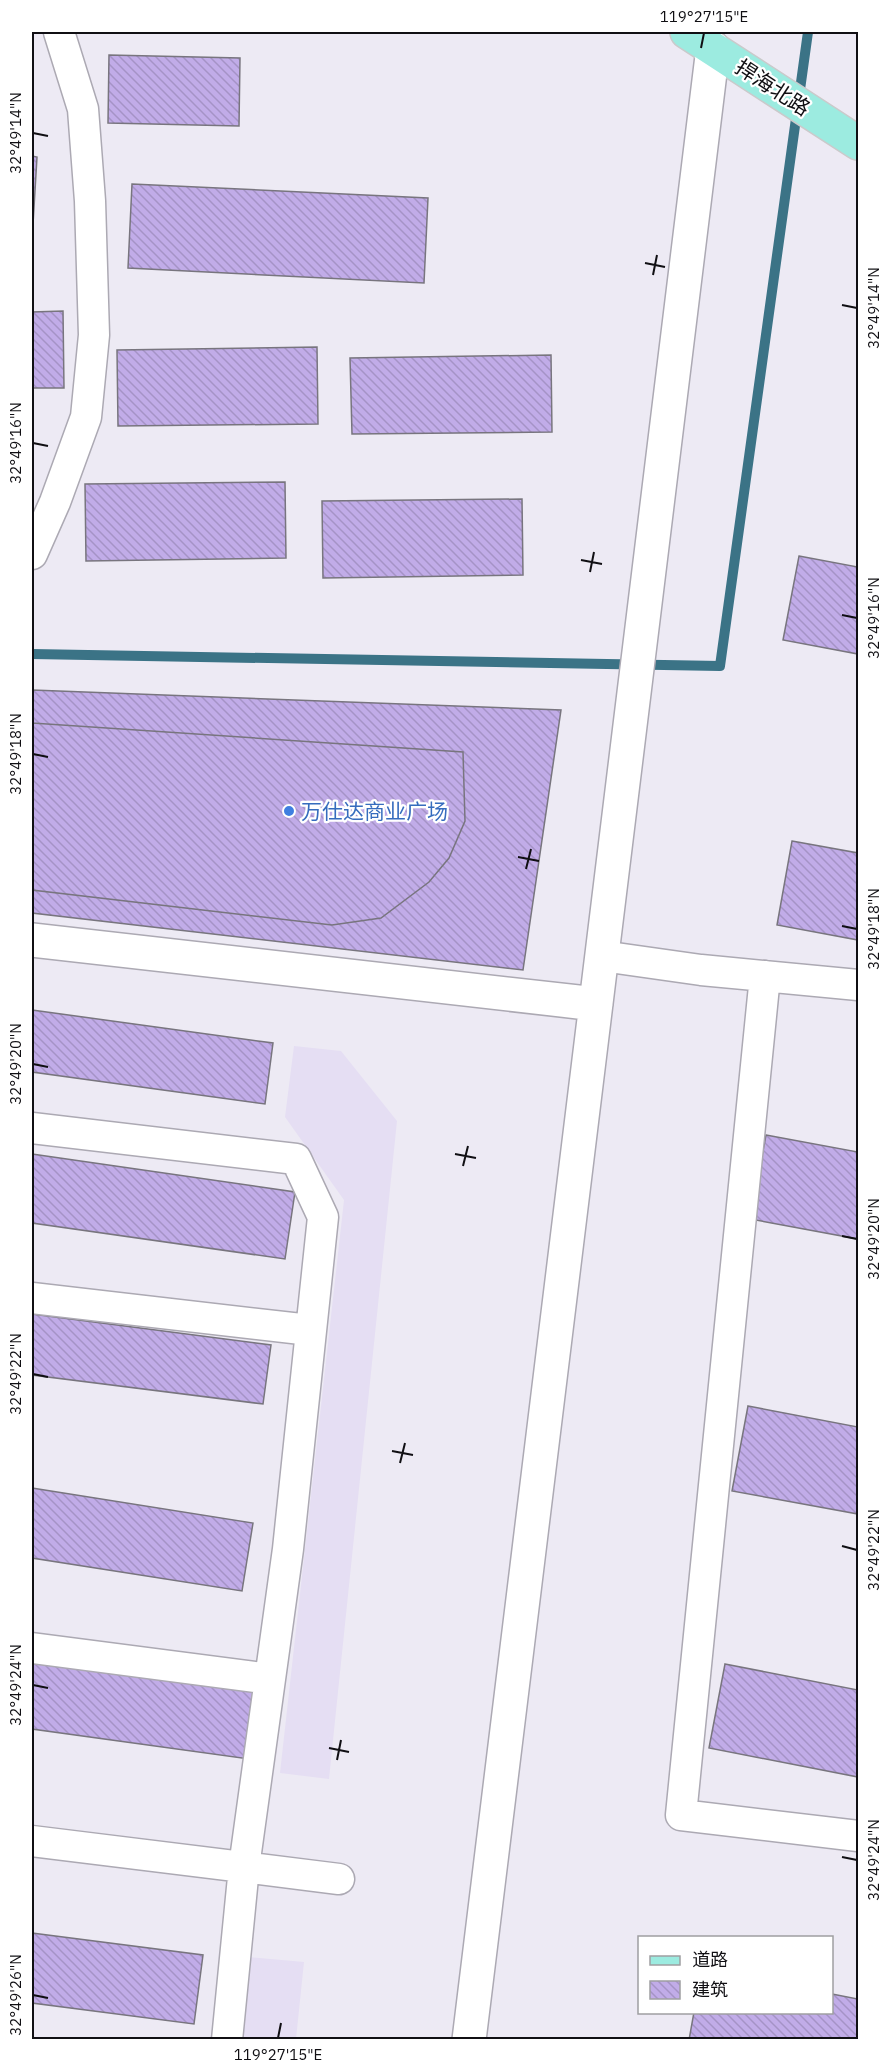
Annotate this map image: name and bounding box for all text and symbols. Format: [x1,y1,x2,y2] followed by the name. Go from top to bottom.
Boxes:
[660,7,748,26] text: 119°27'15"E
[730,52,816,122] street label: 捍海北路
[6,92,25,174] text: 32°49'14"N
[864,267,883,349] text: 32°49'14"N
[6,402,25,484] text: 32°49'16"N
[864,577,883,659] text: 32°49'16"N
[6,713,25,795] text: 32°49'18"N
[301,797,448,825] place label: 万仕达商业广场
[282,804,296,818] marker: 万仕达商业广场
[864,888,883,970] text: 32°49'18"N
[6,1023,25,1105] text: 32°49'20"N
[864,1198,883,1280] text: 32°49'20"N
[6,1333,25,1415] text: 32°49'22"N
[864,1509,883,1591] text: 32°49'22"N
[6,1644,25,1726] text: 32°49'24"N
[864,1819,883,1901] text: 32°49'24"N
[638,1936,833,2014] legend
[692,1948,728,1971] text: 道路
[6,1954,25,2036] text: 32°49'26"N
[692,1978,728,2001] text: 建筑
[234,2045,322,2064] text: 119°27'15"E

